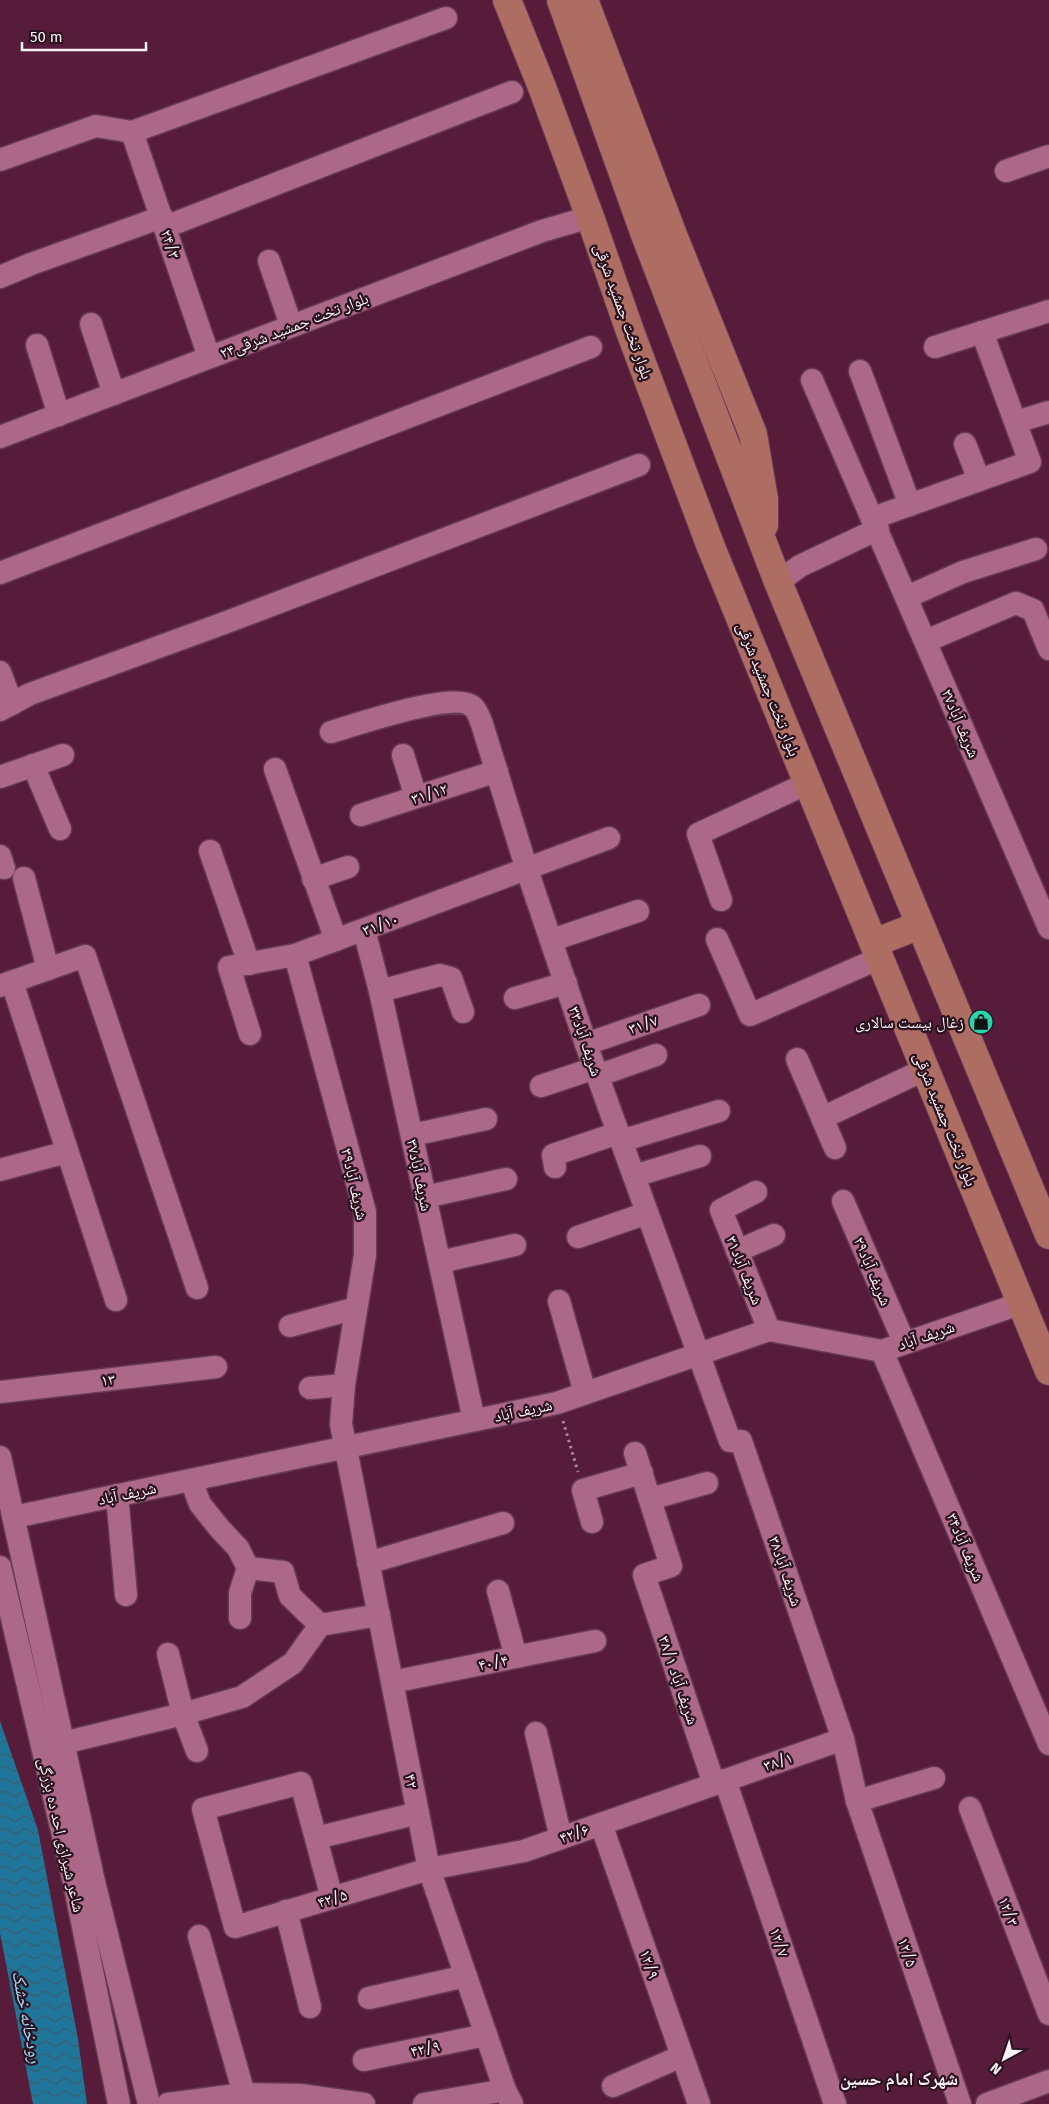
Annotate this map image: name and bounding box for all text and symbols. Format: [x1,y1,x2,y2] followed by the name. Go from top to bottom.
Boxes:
[22,20,146,52] scale bar
[30,28,63,46] text: 50 m
[157,227,184,261] street label: ۲۴/۳
[589,241,657,382] street label: بلوار تخت جمشید شرقی
[217,288,371,363] street label: بلوار تخت جمشید شرقی۲۴
[732,619,804,759] street label: بلوار تخت جمشید شرقی
[938,686,984,761] street label: شریف آباد۲۷
[409,779,450,808] street label: ۳۱/۱۲
[360,909,401,940] street label: ۳۱/۱۰
[565,1004,606,1079] street label: شریف آباد۳۳
[968,1009,994,1035] shop icon: زغال بیست سالاری
[626,1011,660,1038] street label: ۳۱/۷
[855,1013,964,1033] place label: زغال بیست سالاری
[909,1049,981,1189] street label: بلوار تخت جمشید شرقی
[403,1137,436,1213] street label: شریف آباد۳۷
[337,1146,372,1222] street label: شریف آباد۳۹
[722,1233,767,1308] street label: شریف آباد۳۱
[850,1234,896,1309] street label: شریف آباد۲۹
[895,1317,957,1354] street label: شریف آباد
[100,1369,116,1390] street label: ۱۳
[492,1395,554,1426] street label: شریف آباد
[96,1478,158,1509] street label: شریف آباد
[943,1510,989,1585] street label: شریف آباد۳۴
[765,1534,806,1609] street label: شریف آباد۳۸
[654,1633,703,1727] street label: ۳۸/۱ شریف آباد
[477,1650,510,1675] street label: ۴۰/۴
[761,1748,795,1775] street label: ۳۸/۱
[33,1756,89,1915] street label: شاعر شیرازی احد ده بزرگی
[401,1772,422,1790] street label: ۴۲
[557,1820,591,1847] street label: ۴۲/۶
[315,1885,349,1912] street label: ۴۲/۵
[994,1894,1023,1929] street label: ۱۲/۳
[766,1925,793,1959] street label: ۱۲/۷
[894,1935,921,1969] street label: ۱۲/۵
[636,1947,663,1981] street label: ۱۲/۹
[7,1969,47,2065] water label: رودخانه خشک
[979,2034,1029,2084] north arrow
[409,2036,442,2061] street label: ۴۲/۹
[987,2059,1005,2078] text: N
[840,2068,958,2091] district label: شهرک امام حسین

